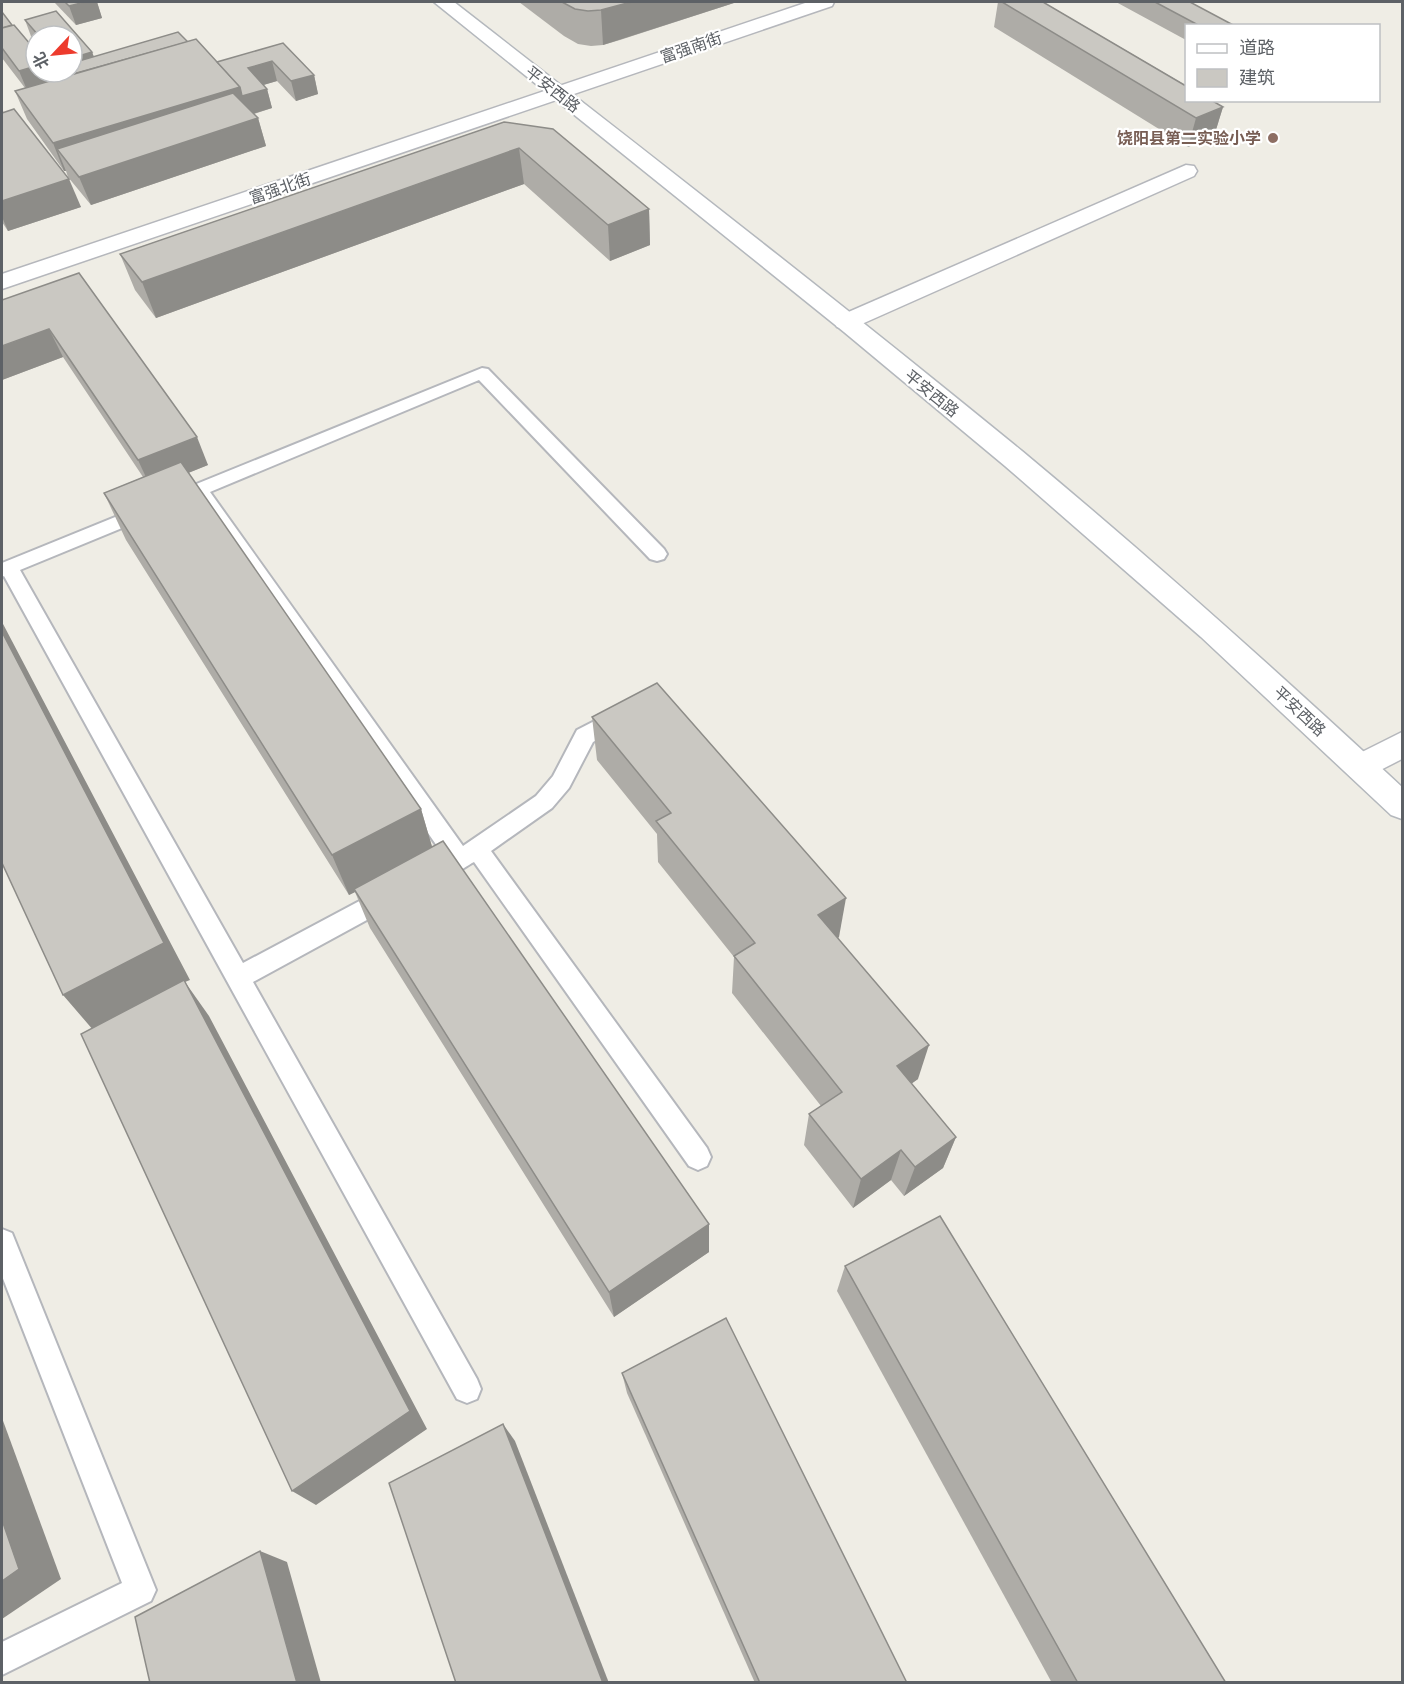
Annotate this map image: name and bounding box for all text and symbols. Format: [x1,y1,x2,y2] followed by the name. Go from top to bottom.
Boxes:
[24,24,84,84] north arrow
[1185,24,1380,102] legend
[657,26,725,68] street label: 富强南街
[1239,35,1275,59] text: 道路
[27,49,54,73] text: 北
[521,61,585,117] street label: 平安西路
[1239,65,1275,89] text: 建筑
[1117,127,1261,149] place label: 饶阳县第二实验小学
[1266,131,1280,145] marker: 饶阳县第二实验小学
[246,167,314,209] street label: 富强北街
[900,364,964,422] street label: 平安西路
[1269,681,1331,741] street label: 平安西路

